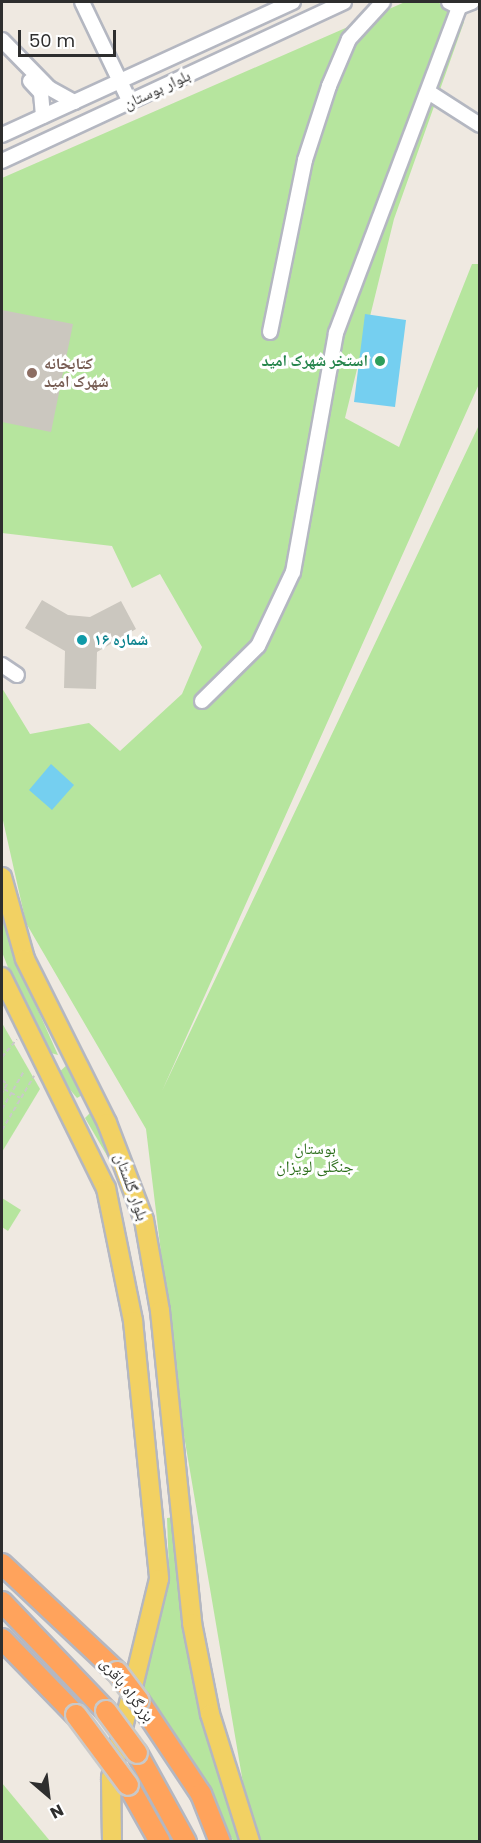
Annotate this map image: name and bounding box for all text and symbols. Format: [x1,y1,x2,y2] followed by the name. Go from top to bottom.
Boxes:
[21,18,118,56] scale bar
[29,28,75,53] text: 50 m
[120,66,194,114] street label: بلوار بوستان
[262,351,368,371] place label: استخر شهرک امید
[44,354,109,392] place label: کتابخانه شهرک امید
[373,354,387,368] marker: استخر شهرک امید
[25,366,39,380] marker: کتابخانه شهرک امید
[94,630,148,650] place label: شماره ۱۶
[75,633,89,647] marker: شماره ۱۶
[276,1139,354,1177] park label: بوستان جنگلی لویزان
[110,1151,152,1223] street label: بلوار گلستان
[96,1654,158,1726] street label: بزرگراه باقری
[18,1765,78,1825] north arrow
[46,1798,67,1824] text: N

